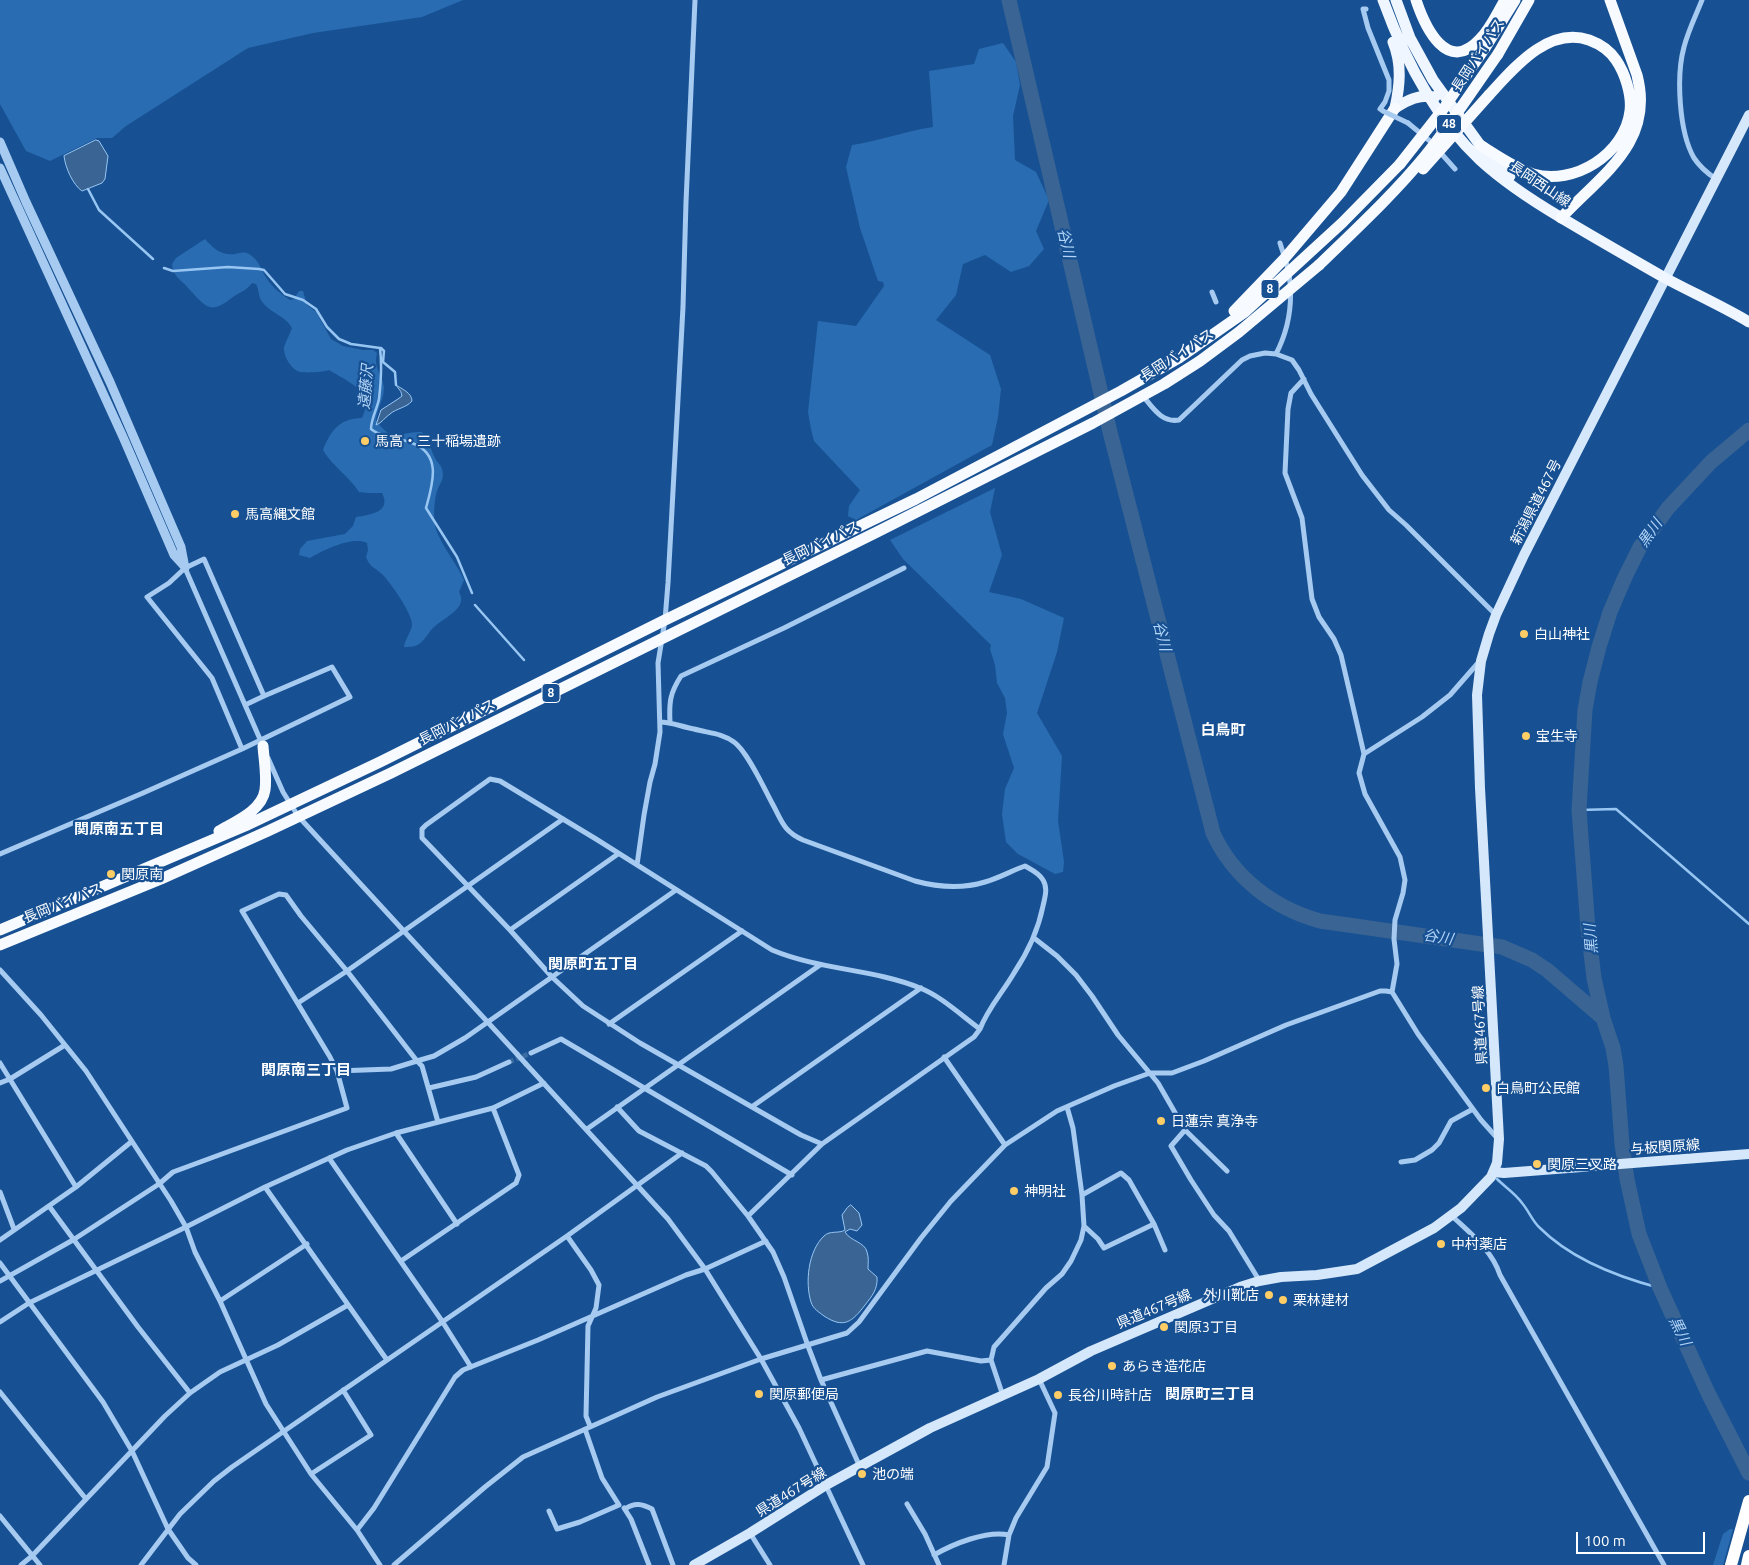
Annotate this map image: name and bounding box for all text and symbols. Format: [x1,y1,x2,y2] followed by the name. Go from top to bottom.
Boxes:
[1448,15,1508,95] street label: 長岡バイパス
[1436,115,1462,134] road number: 48
[1506,157,1574,211] street label: 長岡西山線
[1054,226,1078,260] water label: 谷川
[1261,280,1279,298] road number: 8
[1137,325,1217,385] street label: 長岡バイパス
[355,364,377,410] water label: 遠藤沢
[375,433,501,449] place label: 馬高・三十稲場遺跡
[359,435,371,447] marker: 馬高・三十稲場遺跡
[1507,456,1565,548] street label: 新潟県道467号
[245,506,315,522] place label: 馬高縄文館
[229,508,241,520] marker: 馬高縄文館
[1634,516,1666,550] water label: 黒川
[780,517,862,569] street label: 長岡バイパス
[1150,619,1174,653] water label: 谷川
[1534,626,1590,642] place label: 白山神社
[1518,628,1530,640] marker: 白山神社
[542,684,560,702] road number: 8
[416,695,498,749] street label: 長岡バイパス
[1201,721,1245,739] district label: 白鳥町
[1536,728,1578,744] place label: 宝生寺
[1520,730,1532,742] marker: 宝生寺
[74,820,164,838] district label: 関原南五丁目
[121,866,163,882] place label: 関原南
[105,868,117,880] marker: 関原南
[21,879,105,927] street label: 長岡バイパス
[1581,923,1601,955] water label: 黒川
[1422,926,1454,948] water label: 谷川
[548,955,638,973] district label: 関原町五丁目
[1470,985,1490,1065] street label: 県道467号線
[261,1061,351,1079] district label: 関原南三丁目
[1496,1080,1580,1096] place label: 白鳥町公民館
[1480,1082,1492,1094] marker: 白鳥町公民館
[1171,1113,1258,1129] place label: 日蓮宗 真浄寺
[1155,1115,1167,1127] marker: 日蓮宗 真浄寺
[1629,1136,1701,1158] street label: 与板関原線
[1547,1156,1617,1172] place label: 関原三叉路
[1531,1158,1543,1170] marker: 関原三叉路
[1024,1183,1066,1199] place label: 神明社
[1008,1185,1020,1197] marker: 神明社
[1451,1236,1507,1252] place label: 中村薬店
[1435,1238,1447,1250] marker: 中村薬店
[1114,1286,1194,1332] street label: 県道467号線
[1203,1287,1259,1303] place label: 外川靴店
[1263,1289,1275,1301] marker: 外川靴店
[1293,1292,1349,1308] place label: 栗林建材
[1277,1294,1289,1306] marker: 栗林建材
[1665,1314,1695,1348] water label: 黒川
[1174,1319,1238,1335] place label: 関原3丁目
[1158,1321,1170,1333] marker: 関原3丁目
[1122,1358,1206,1374] place label: あらき造花店
[1106,1360,1118,1372] marker: あらき造花店
[1165,1385,1255,1403] district label: 関原町三丁目
[769,1386,839,1402] place label: 関原郵便局
[1068,1387,1152,1403] place label: 長谷川時計店
[753,1388,765,1400] marker: 関原郵便局
[1052,1389,1064,1401] marker: 長谷川時計店
[753,1464,829,1520] street label: 県道467号線
[872,1466,914,1482] place label: 池の端
[856,1468,868,1480] marker: 池の端
[1579,1522,1708,1554] scale bar
[1584,1532,1626,1549] text: 100 m

